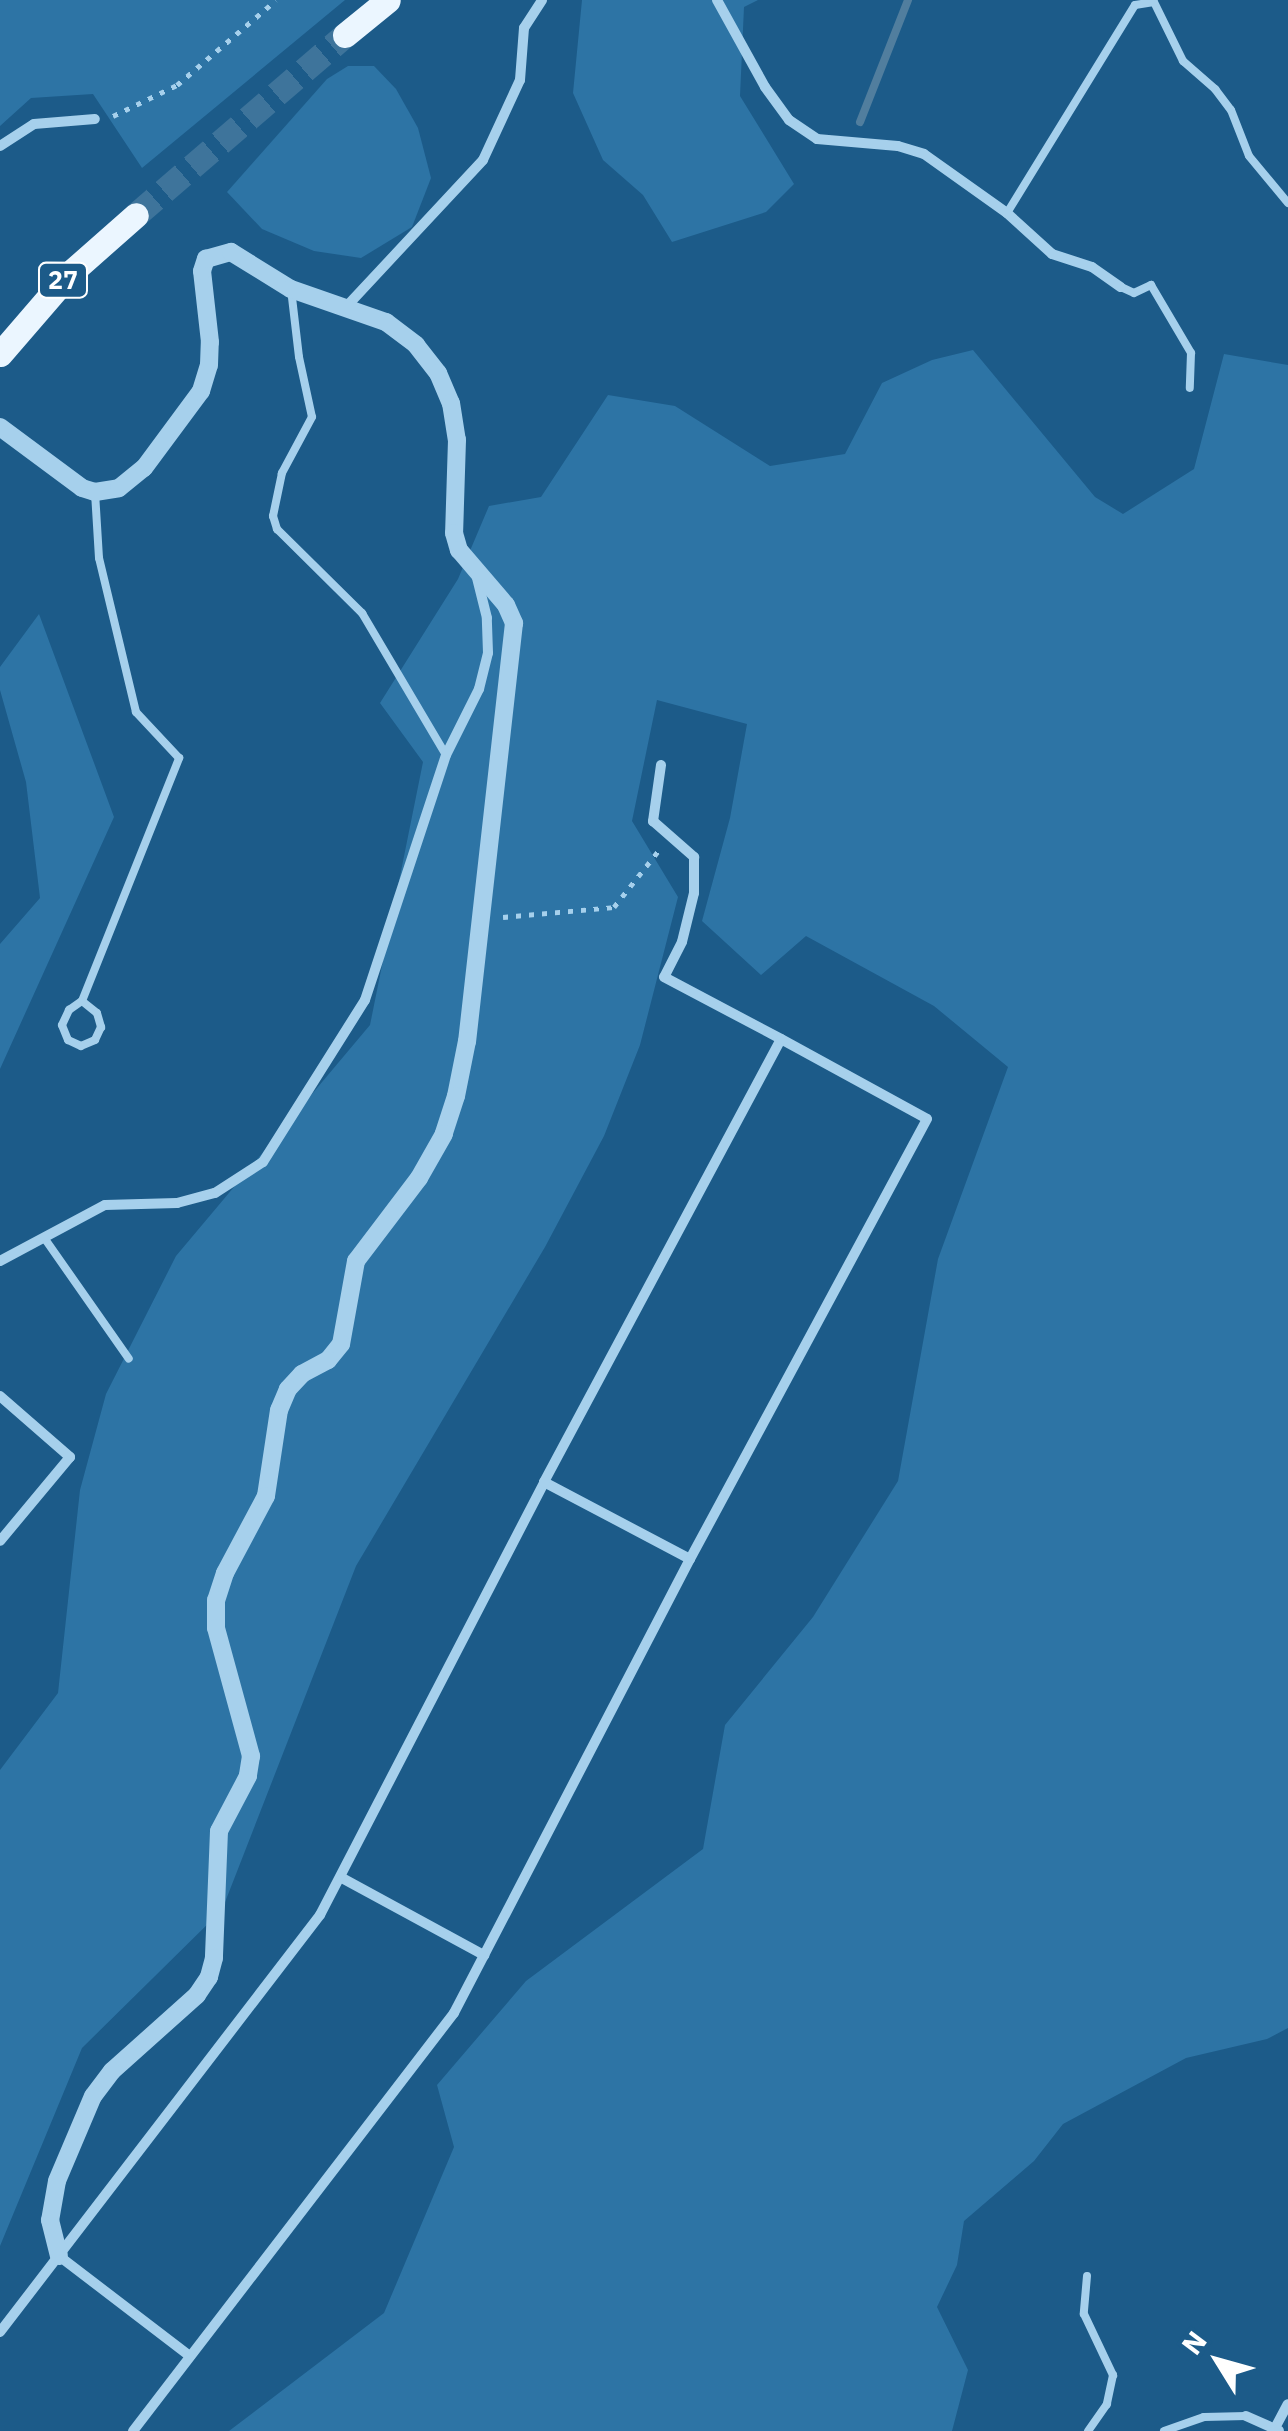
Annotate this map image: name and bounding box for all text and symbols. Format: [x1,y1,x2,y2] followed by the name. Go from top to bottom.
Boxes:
[38,260,88,300] road number: 27
[1168,2311,1268,2411] north arrow
[1173,2323,1215,2362] text: N

